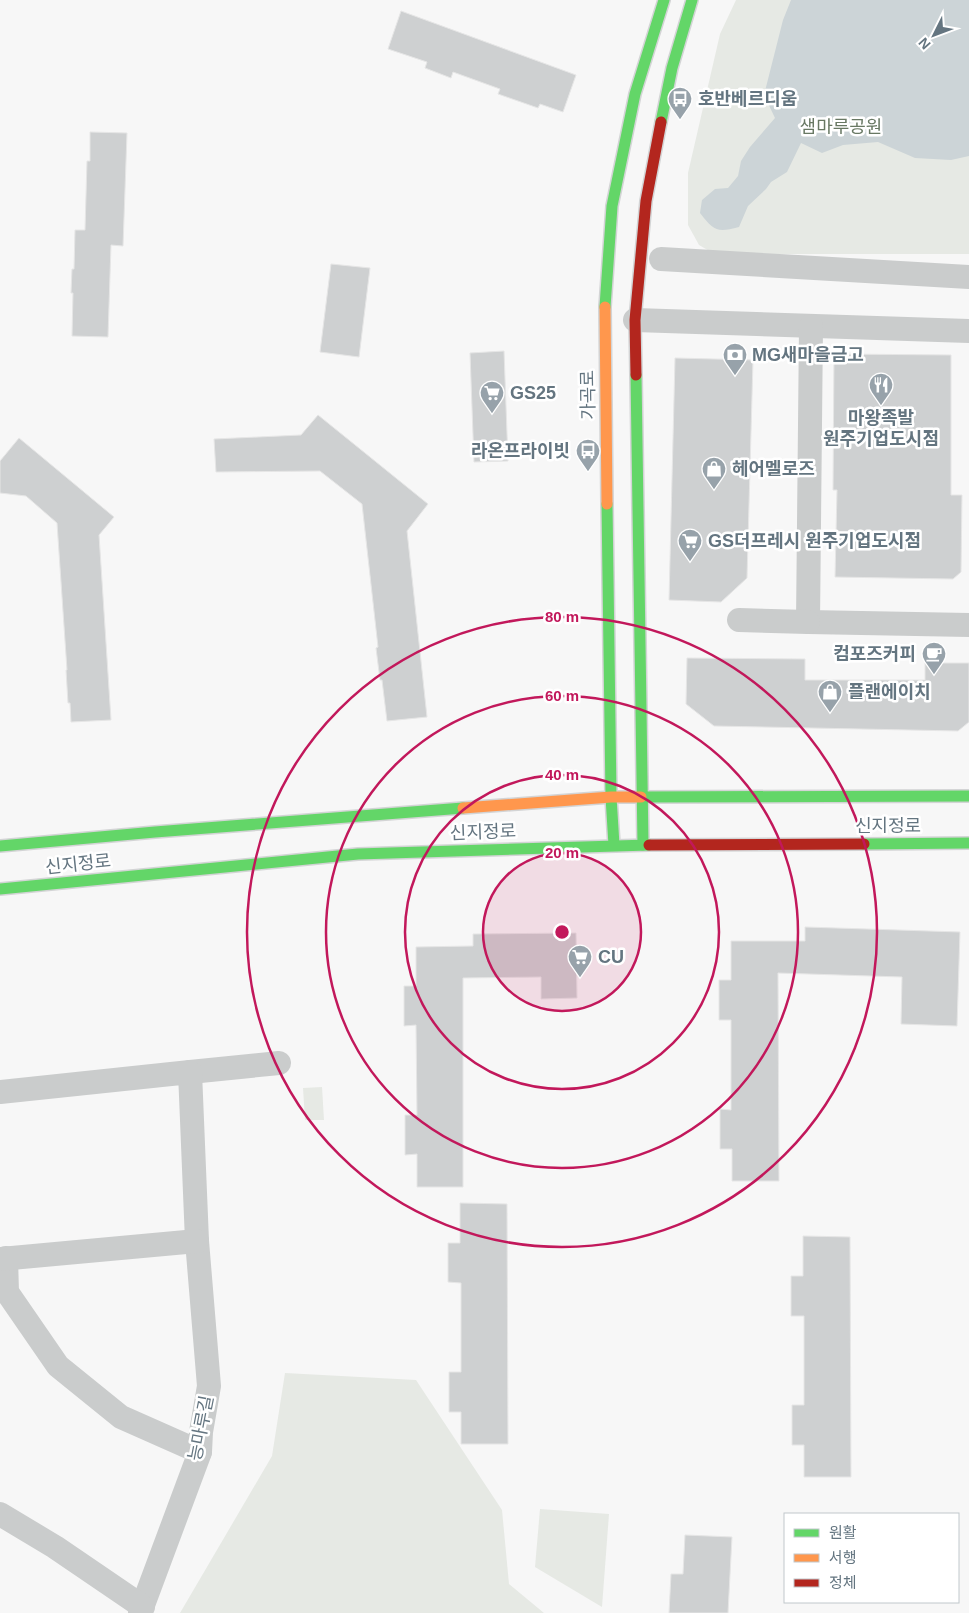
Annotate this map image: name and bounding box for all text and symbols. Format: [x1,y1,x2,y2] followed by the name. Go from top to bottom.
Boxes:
[909,10,959,60] north arrow
[915,35,934,53] text: N
[667,86,693,120] bus stop icon: 호반베르디움
[698,89,797,109] place label: 호반베르디움
[800,117,882,137] park label: 샘마루공원
[722,342,748,376] bank icon: MG새마을금고
[752,345,864,365] place label: MG새마을금고
[578,370,598,420] street label: 가곡로
[868,372,894,406] restaurant icon: 마왕족발 원주기업도시점
[479,380,505,414] supermarket icon: GS25
[510,383,556,403] place label: GS25
[823,408,939,449] place label: 마왕족발 원주기업도시점
[575,438,601,472] bus stop icon: 라온프라이빗
[471,441,570,461] place label: 라온프라이빗
[701,456,727,490] shop icon: 헤어멜로즈
[732,459,815,479] place label: 헤어멜로즈
[677,528,703,562] supermarket icon: GS더프레시 원주기업도시점
[708,531,921,551] place label: GS더프레시 원주기업도시점
[545,608,579,625] text: 80 m
[921,641,947,675] cafe icon: 컴포즈커피
[833,644,916,664] place label: 컴포즈커피
[817,679,843,713] shop icon: 플랜에이치
[848,682,931,702] place label: 플랜에이치
[545,687,579,704] text: 60 m
[545,766,579,783] text: 40 m
[855,816,921,836] street label: 신지정로
[450,821,516,843] street label: 신지정로
[545,844,579,861] text: 20 m
[44,851,112,877] street label: 신지정로
[553,923,571,941] centre of rings
[567,944,593,978] supermarket icon: CU
[598,947,624,967] place label: CU
[185,1394,217,1462] street label: 능마루길
[784,1513,959,1603] legend
[829,1524,857,1541] text: 원활
[829,1549,857,1566] text: 서행
[829,1574,857,1591] text: 정체

